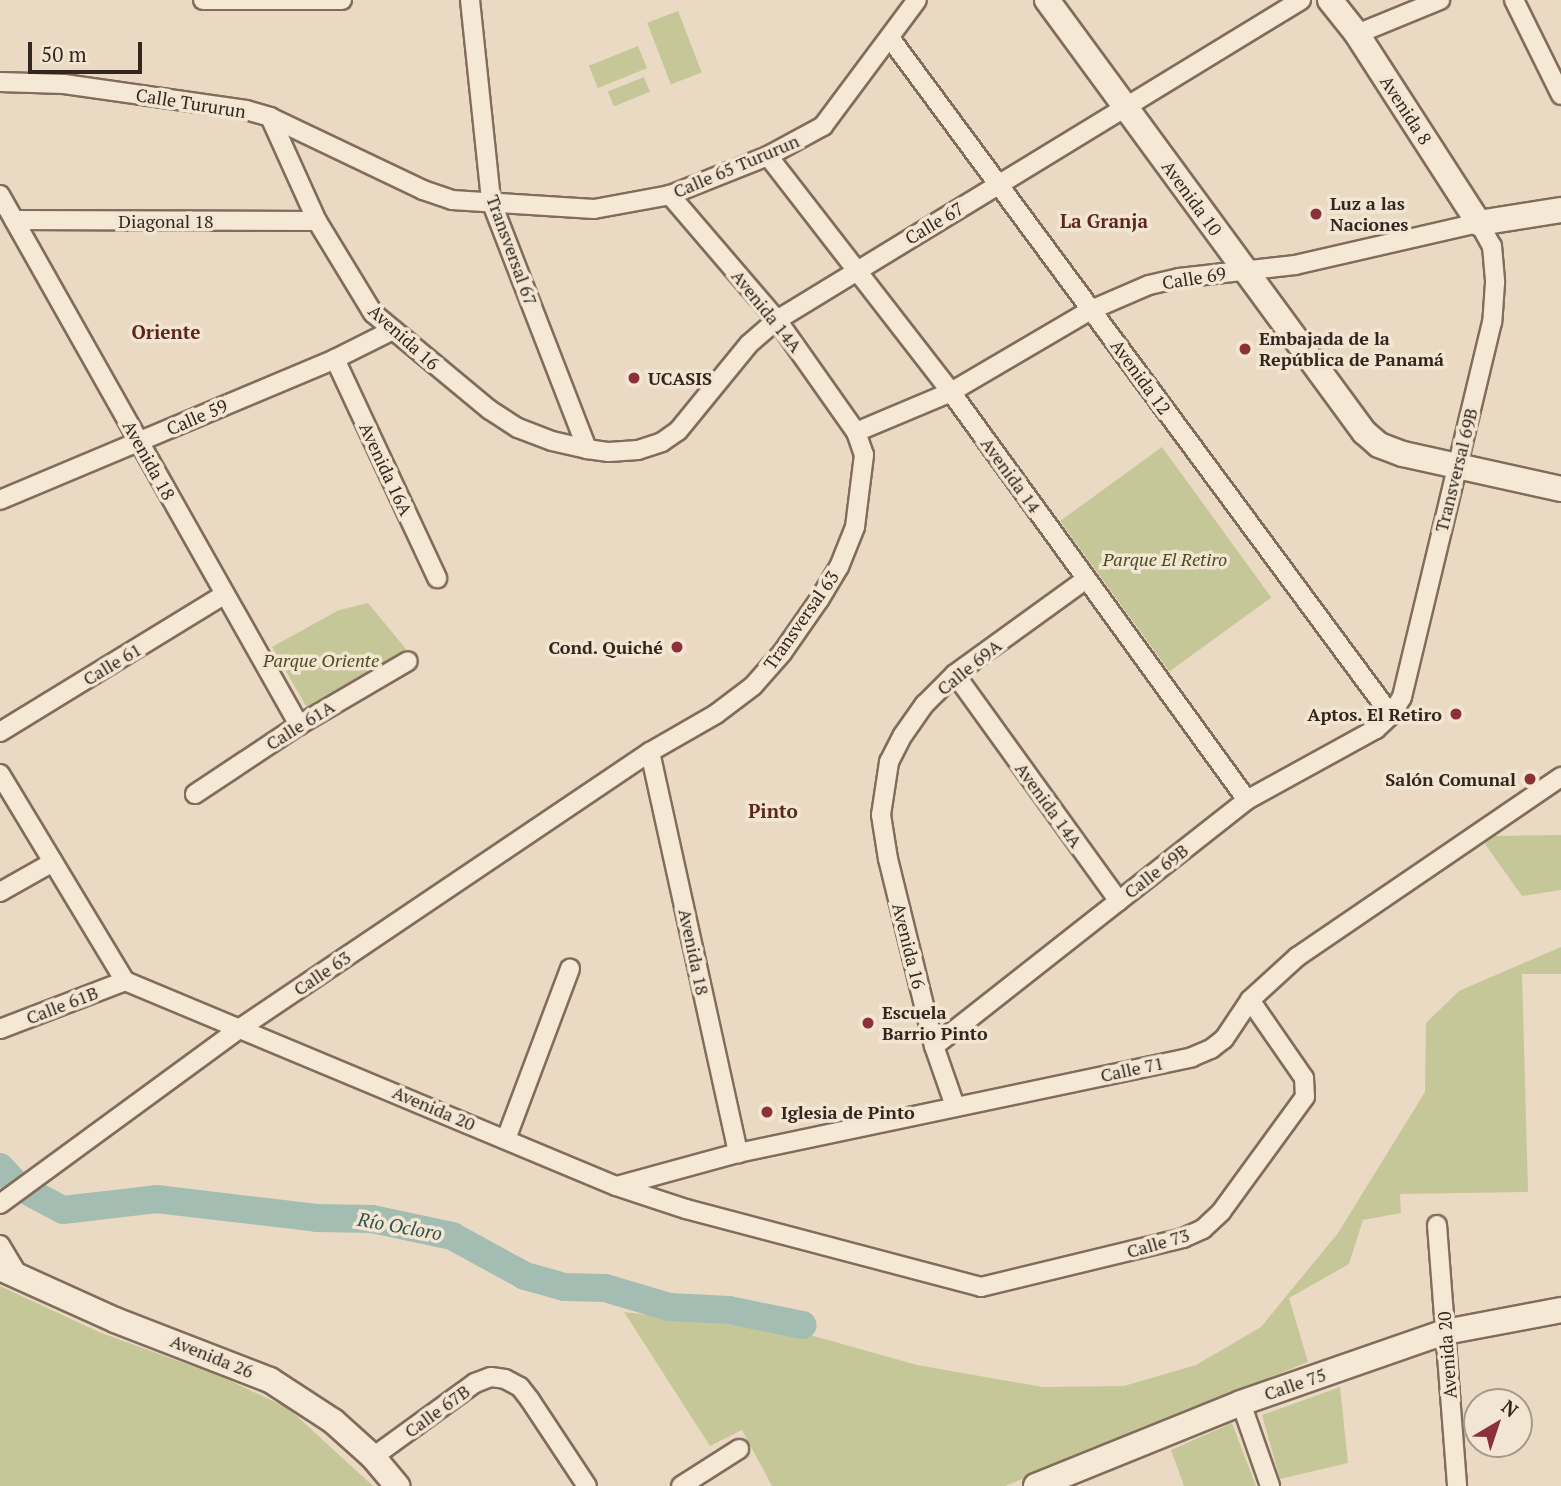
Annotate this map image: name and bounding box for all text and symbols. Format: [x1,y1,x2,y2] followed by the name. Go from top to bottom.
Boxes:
[32,28,145,72] scale bar
[41,40,87,68] text: 50 m
[1376,71,1436,149] street label: Avenida 8
[134,84,248,122] street label: Calle Tururun
[670,130,802,202] street label: Calle 65 Tururun
[1158,156,1226,240] street label: Avenida 10
[482,192,542,308] street label: Transversal 67
[1330,193,1408,235] place label: Luz a las Naciones
[901,197,967,249] street label: Calle 67
[1308,206,1324,222] marker: Luz a las Naciones
[118,210,214,232] street label: Diagonal 18
[1060,210,1148,232] district label: La Granja
[1161,262,1227,294] street label: Calle 69
[727,265,807,357] street label: Avenida 14A
[364,300,444,374] street label: Avenida 16
[131,321,201,343] district label: Oriente
[1259,328,1444,370] place label: Embajada de la República de Panamá
[1107,335,1175,419] street label: Avenida 12
[1237,341,1253,357] marker: Embajada de la República de Panamá
[648,367,712,389] place label: UCASIS
[626,370,642,386] marker: UCASIS
[163,395,231,439] street label: Calle 59
[1430,406,1482,534] street label: Transversal 69B
[118,416,180,504] street label: Avenida 18
[355,419,417,519] street label: Avenida 16A
[977,433,1045,517] street label: Avenida 14
[1103,548,1227,570] park label: Parque El Retiro
[759,566,843,674] street label: Transversal 63
[933,635,1005,699] street label: Calle 69A
[548,636,663,658] place label: Cond. Quiché
[79,638,145,690] street label: Calle 61
[669,639,685,655] marker: Cond. Quiché
[263,649,379,671] park label: Parque Oriente
[262,696,338,754] street label: Calle 61A
[1307,703,1442,725] place label: Aptos. El Retiro
[1448,706,1464,722] marker: Aptos. El Retiro
[1011,758,1087,852] street label: Avenida 14A
[1385,768,1516,790] place label: Salón Comunal
[1522,771,1538,787] marker: Salón Comunal
[748,800,798,822] district label: Pinto
[1120,839,1192,903] street label: Calle 69B
[888,901,930,991] street label: Avenida 16
[674,907,714,997] street label: Avenida 18
[289,946,355,1000] street label: Calle 63
[23,981,101,1029] street label: Calle 61B
[882,1002,988,1044] place label: Escuela Barrio Pinto
[860,1015,876,1031] marker: Escuela Barrio Pinto
[1098,1052,1166,1086] street label: Calle 71
[389,1081,479,1135] street label: Avenida 20
[781,1101,915,1123] place label: Iglesia de Pinto
[759,1104,775,1120] marker: Iglesia de Pinto
[356,1207,444,1245] water label: Río Ocloro
[1124,1224,1192,1262] street label: Calle 73
[1433,1311,1461,1399] street label: Avenida 20
[167,1330,257,1382] street label: Avenida 26
[1261,1363,1329,1405] street label: Calle 75
[400,1380,474,1442] street label: Calle 67B
[1463,1388,1533,1458] north arrow
[1497,1394,1524,1422] text: N

